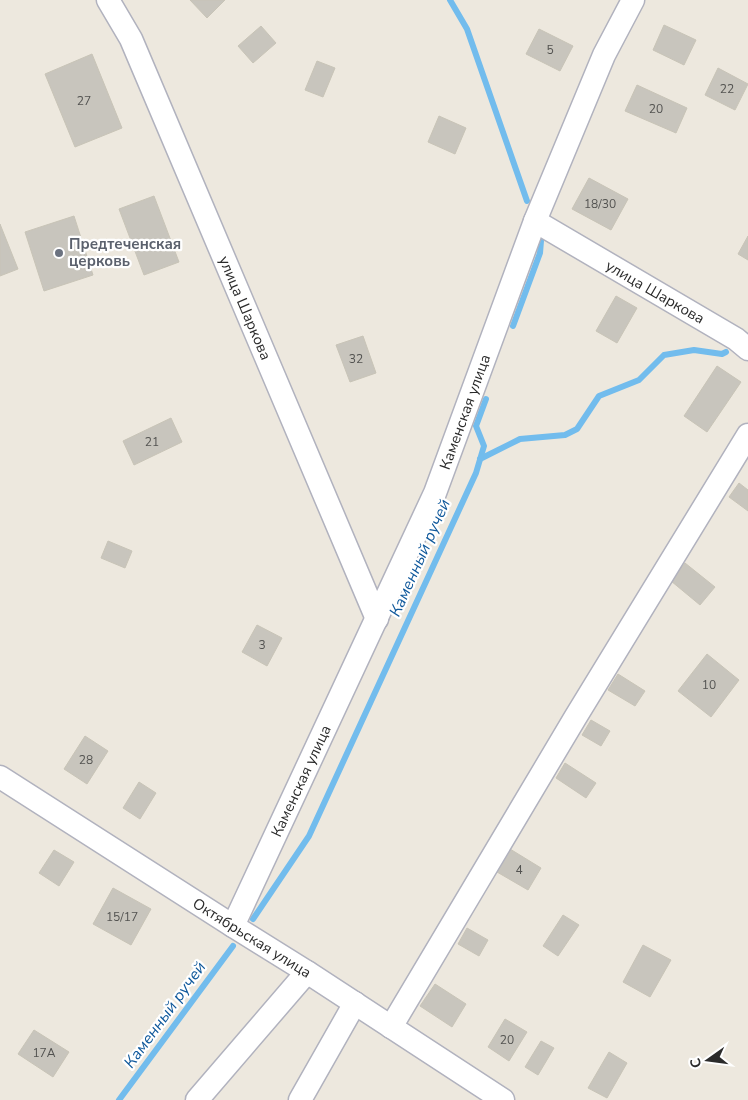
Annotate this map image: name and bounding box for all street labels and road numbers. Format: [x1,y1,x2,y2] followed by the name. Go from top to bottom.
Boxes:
[214,253,276,363] street label: улица Шаркова
[602,256,708,328] street label: улица Шаркова
[435,352,495,472] street label: Каменская улица
[266,722,336,840] street label: Каменская улица
[189,893,315,983] street label: Октябрьская улица

